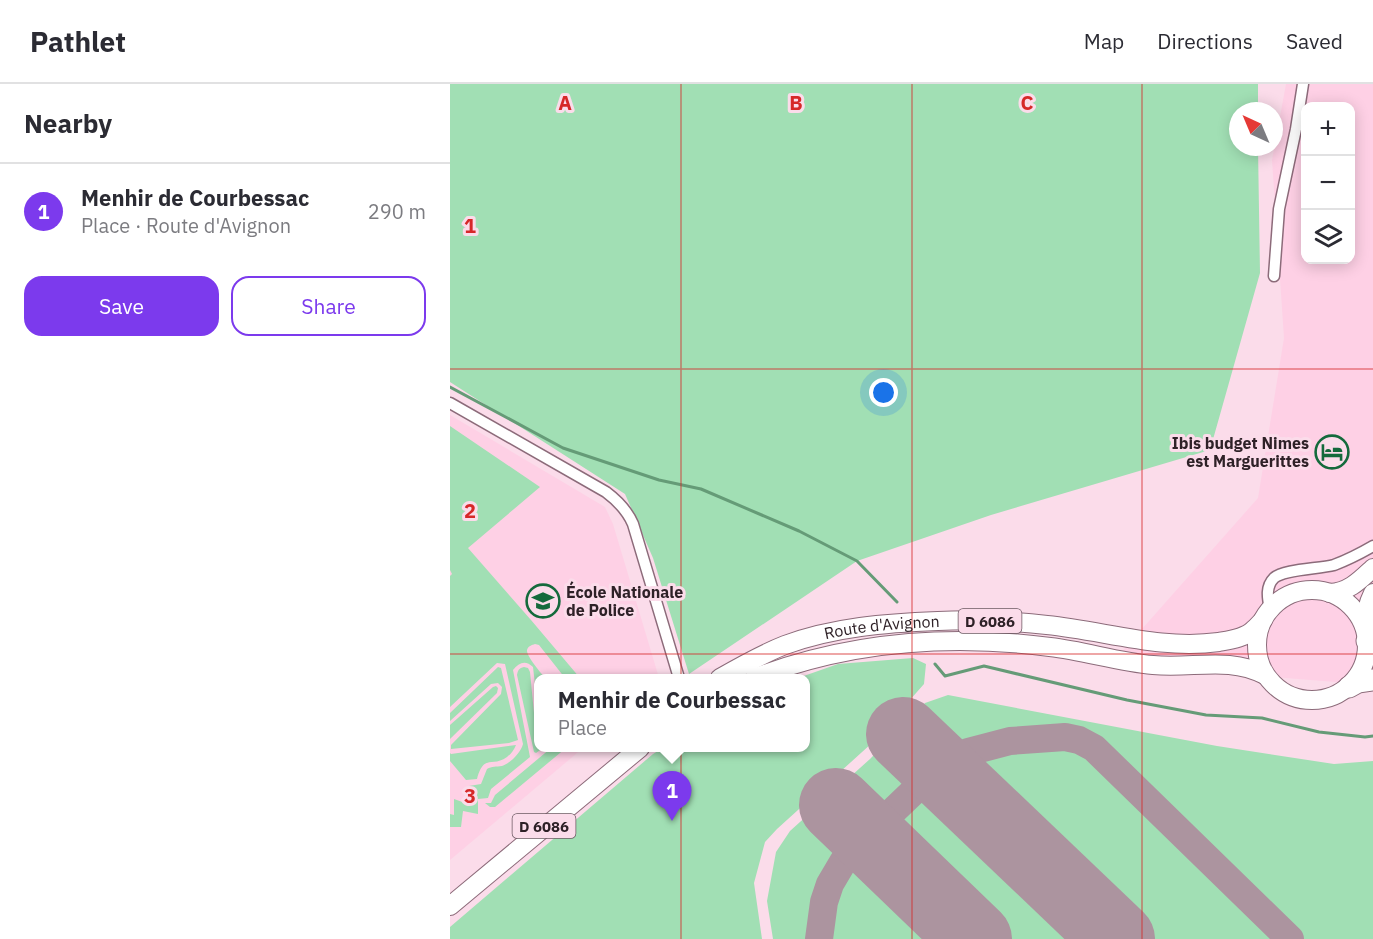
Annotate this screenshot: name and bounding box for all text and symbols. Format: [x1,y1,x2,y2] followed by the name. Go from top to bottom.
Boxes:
[30,23,126,60] text: Pathlet
[1084,27,1124,55] text: Map
[1157,27,1253,55] text: Directions
[1286,27,1343,55] text: Saved
[558,89,572,116] text: A
[789,89,803,116] text: B
[1020,89,1034,116] text: C
[1229,102,1283,156] north arrow
[1301,102,1355,264] map controls
[1301,102,1355,156] button: +
[24,106,112,140] text: Nearby
[1301,156,1355,210] button: −
[81,183,309,212] text: Menhir de Courbessac
[38,198,50,225] text: 1
[368,198,426,225] text: 290 m
[1301,210,1355,264] button: layers
[81,212,291,239] text: Place · Route d'Avignon
[464,212,476,239] text: 1
[24,276,219,336] button: Save
[231,276,426,336] button: Share
[869,378,898,407] your location
[1172,433,1309,471] place label: Ibis budget Nimes est Marguerittes
[1314,434,1350,470] hotel icon: Ibis budget Nimes est Marguerittes
[464,497,476,524] text: 2
[566,581,683,620] place label: École Nationale de Police
[525,583,561,619] school or university icon: École Nationale de Police
[958,609,1022,633] road number: D 6086
[822,611,940,643] street label: Route d'Avignon
[534,674,810,752] popup
[558,685,786,714] text: Menhir de Courbessac
[558,714,607,741] text: Place
[652,772,692,821] pin: 1
[464,782,476,809] text: 3
[512,814,575,838] road number: D 6086

